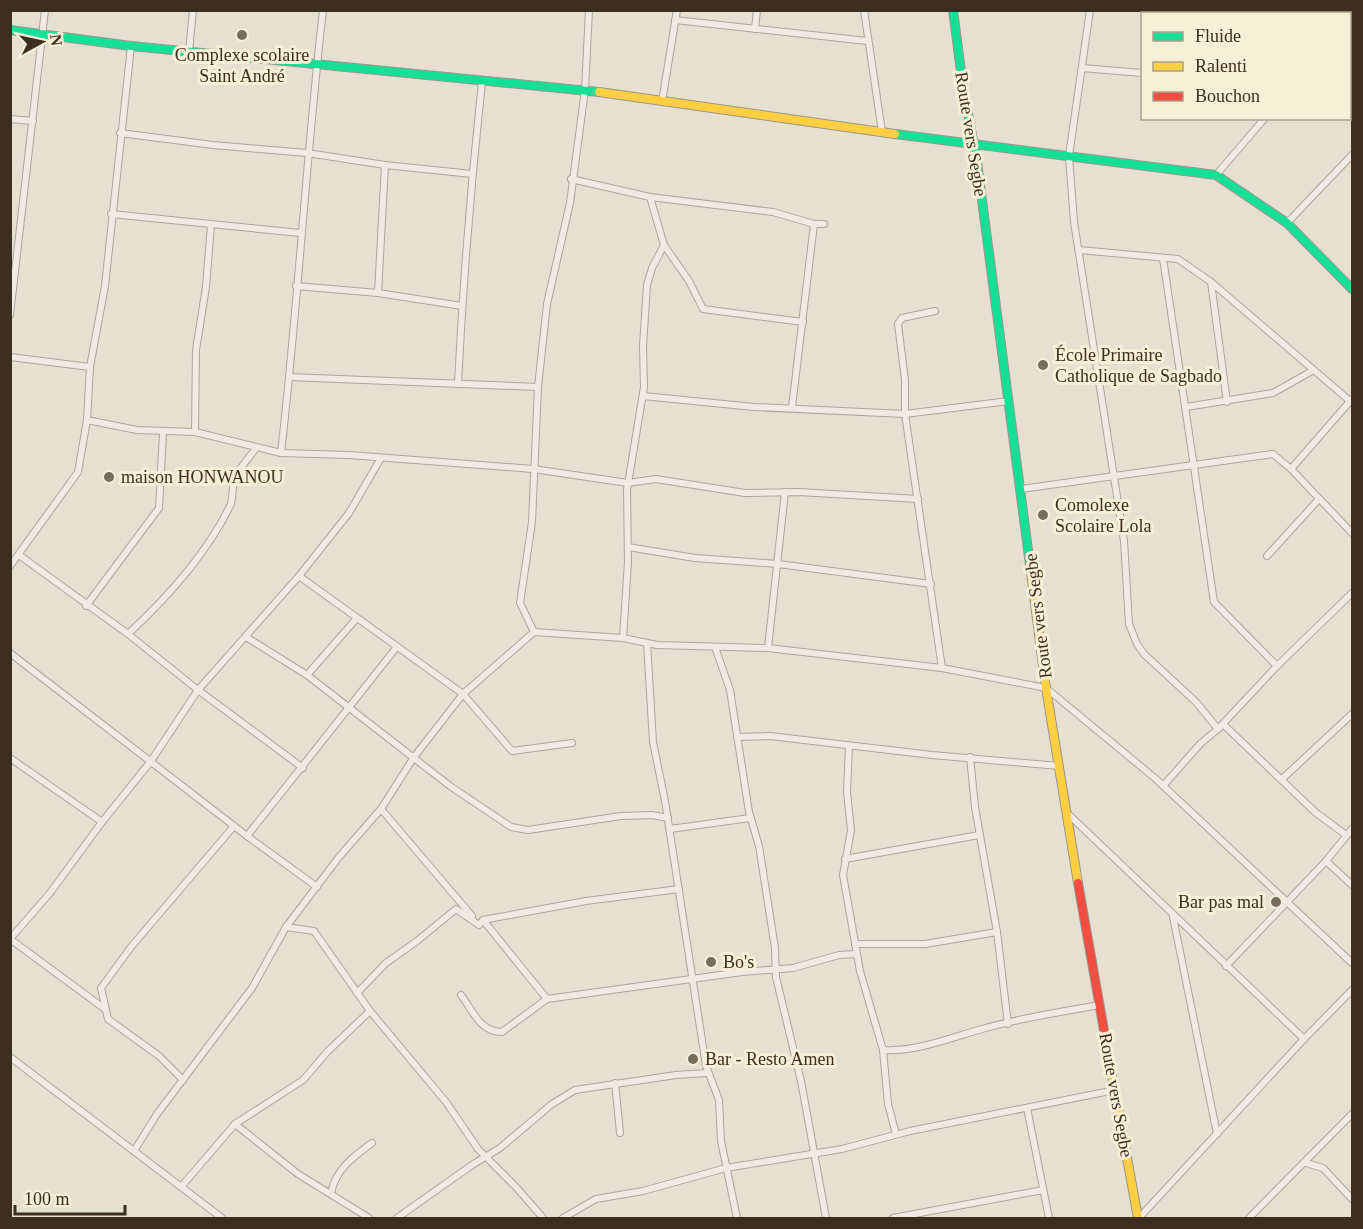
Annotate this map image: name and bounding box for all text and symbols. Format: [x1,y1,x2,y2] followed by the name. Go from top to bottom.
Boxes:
[12,12,72,72] north arrow
[1141,12,1351,120] legend
[1195,26,1241,46] text: Fluide
[235,28,249,42] marker: Complexe scolaire Saint André
[47,33,66,47] text: N
[175,45,309,86] place label: Complexe scolaire Saint André
[1195,56,1247,76] text: Ralenti
[951,70,991,198] street label: Route vers Segbe
[1195,86,1260,106] text: Bouchon
[1055,344,1222,386] place label: École Primaire Catholique de Sagbado
[1036,358,1050,372] marker: École Primaire Catholique de Sagbado
[121,467,283,487] place label: maison HONWANOU
[102,470,116,484] marker: maison HONWANOU
[1055,495,1151,536] place label: Comolexe Scolaire Lola
[1036,508,1050,522] marker: Comolexe Scolaire Lola
[1020,552,1056,680] street label: Route vers Segbe
[1178,892,1264,912] place label: Bar pas mal
[1269,895,1283,909] marker: Bar pas mal
[723,952,754,972] place label: Bo's
[704,955,718,969] marker: Bo's
[1095,1031,1137,1159] street label: Route vers Segbe
[705,1049,834,1069] place label: Bar - Resto Amen
[686,1052,700,1066] marker: Bar - Resto Amen
[15,1178,124,1216] scale bar
[24,1189,70,1209] text: 100 m

